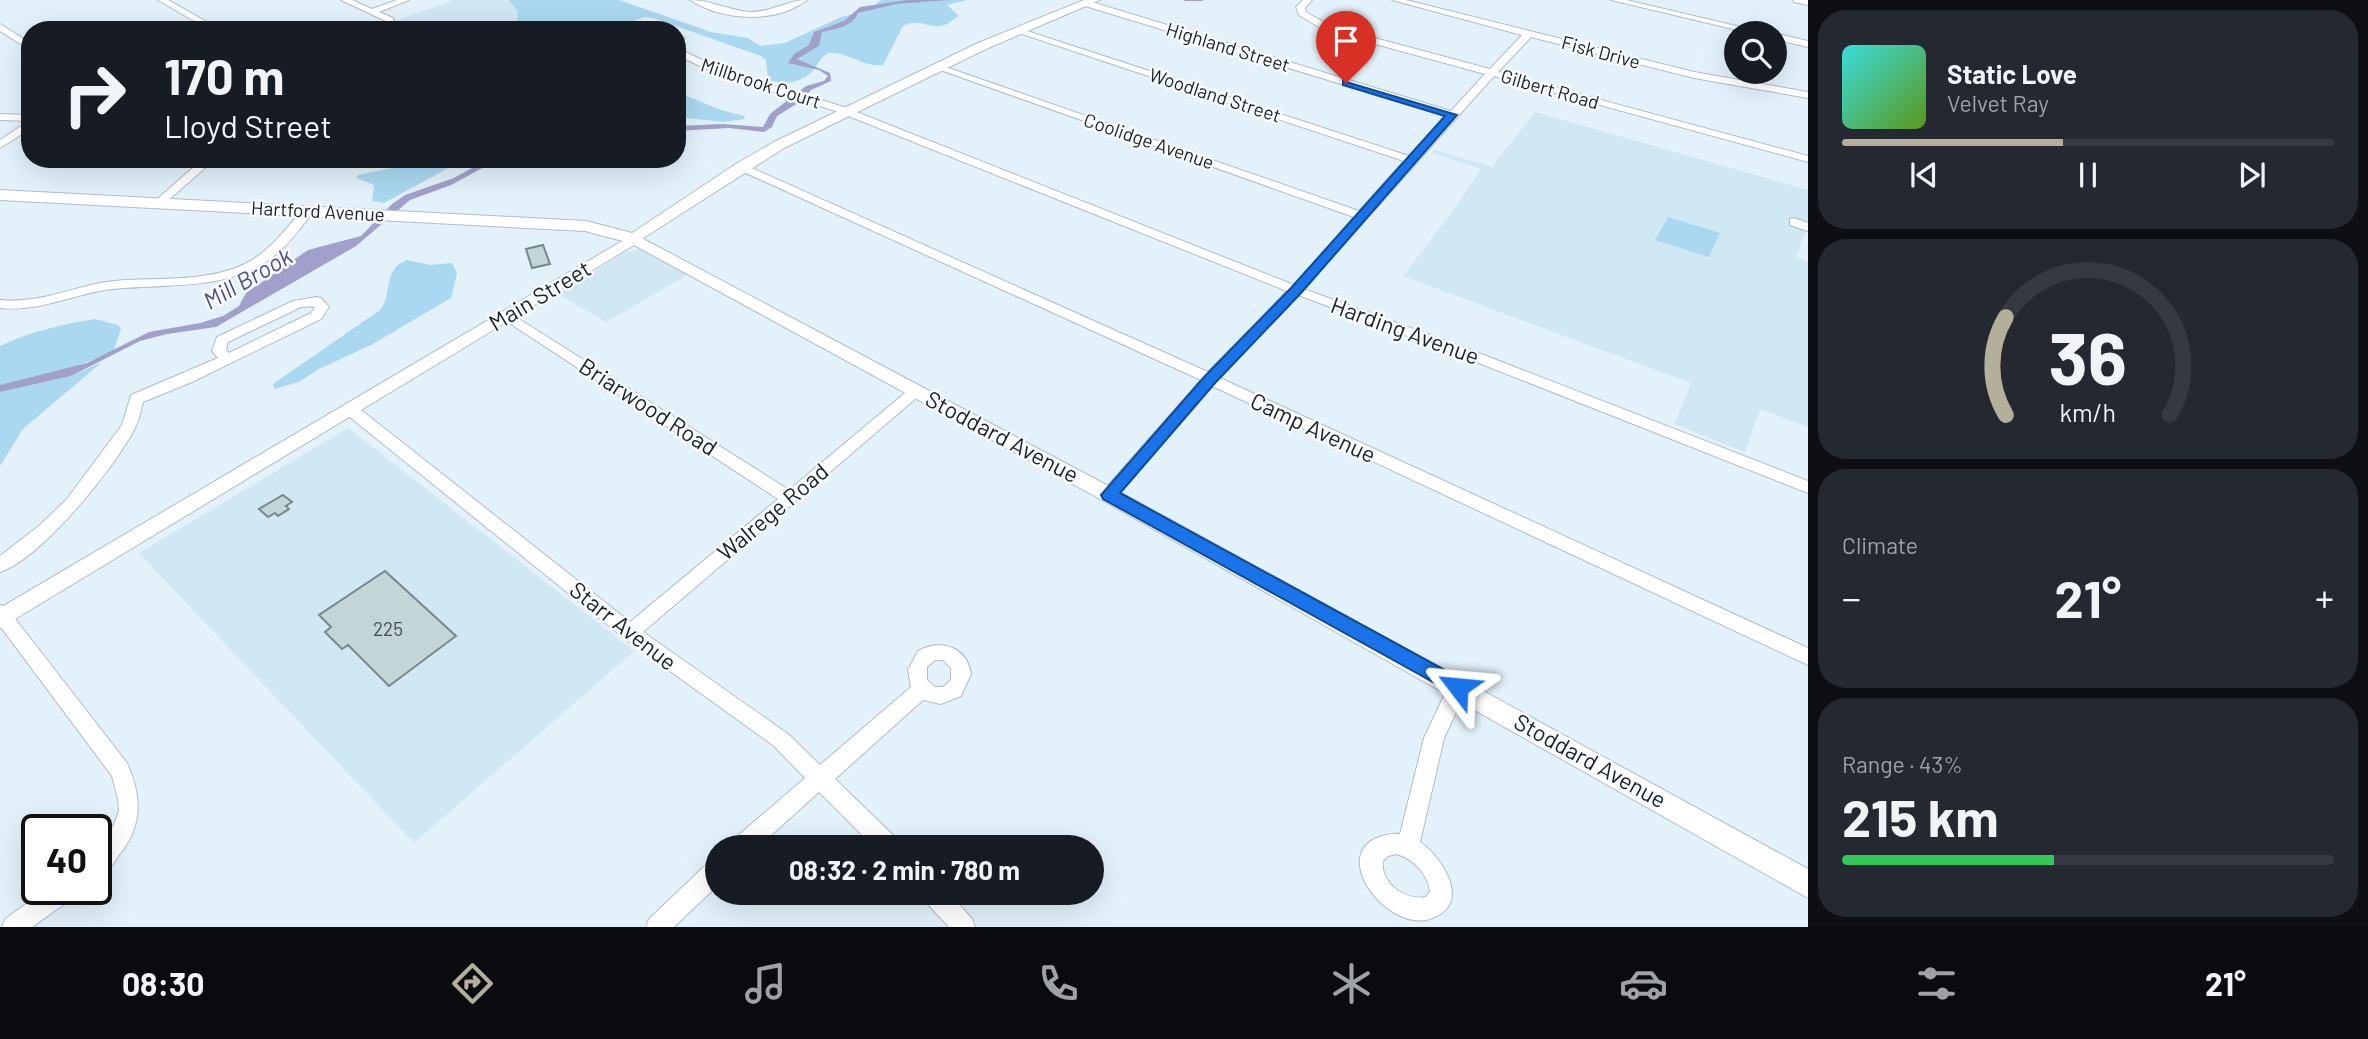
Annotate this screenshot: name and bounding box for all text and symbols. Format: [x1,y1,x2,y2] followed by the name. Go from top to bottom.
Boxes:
[1316,11,1376,83] pin
[1164,17,1293,76] street label: Highland Street
[1724,21,1787,84] map controls
[1724,21,1787,84] button: search
[1327,22,1365,60] icon: arrive
[1559,30,1643,73] street label: Fisk Drive
[164,46,284,105] text: 170 m
[49,49,140,140] icon: right
[698,52,824,113] street label: Millbrook Court
[1947,58,2077,89] text: Static Love
[1146,62,1284,127] street label: Woodland Street
[1498,64,1602,114] street label: Gilbert Road
[1947,89,2049,117] text: Velvet Ray
[164,106,332,144] text: Lloyd Street
[1081,107,1217,174] street label: Coolidge Avenue
[1905,156,1943,194] icon: previous
[2069,156,2107,194] icon: pause
[2233,156,2271,194] icon: next
[251,196,385,225] street label: Hartford Avenue
[198,240,297,315] water label: Mill Brook
[483,254,595,336] street label: Main Street
[1327,290,1483,370] street label: Harding Avenue
[2049,312,2127,400] text: 36
[574,351,723,461] street label: Briarwood Road
[921,384,1084,488] street label: Stoddard Avenue
[1246,386,1381,468] street label: Camp Avenue
[2060,397,2116,427] text: km/h
[711,457,834,566] street label: Walrege Road
[1842,531,1918,559] text: Climate
[2055,566,2121,628] text: 21°
[1842,574,1861,620] text: −
[2315,574,2334,620] text: +
[565,575,683,676] street label: Starr Avenue
[373,617,403,640] house number: 225
[1421,650,1495,724] position arrow
[1510,707,1671,813] street label: Stoddard Avenue
[1842,750,1963,778] text: Range · 43%
[1842,785,1999,847] text: 215 km
[21,814,112,905] speed limit sign: 40
[789,854,1020,885] text: 08:32 · 2 min · 780 m
[448,959,497,1008] icon: directions
[741,959,790,1008] icon: music
[1034,959,1083,1008] icon: phone
[1327,959,1376,1008] icon: climate
[1619,959,1668,1008] icon: car
[1912,959,1961,1008] icon: filters
[122,964,205,1002] text: 08:30
[2205,964,2246,1002] text: 21°

